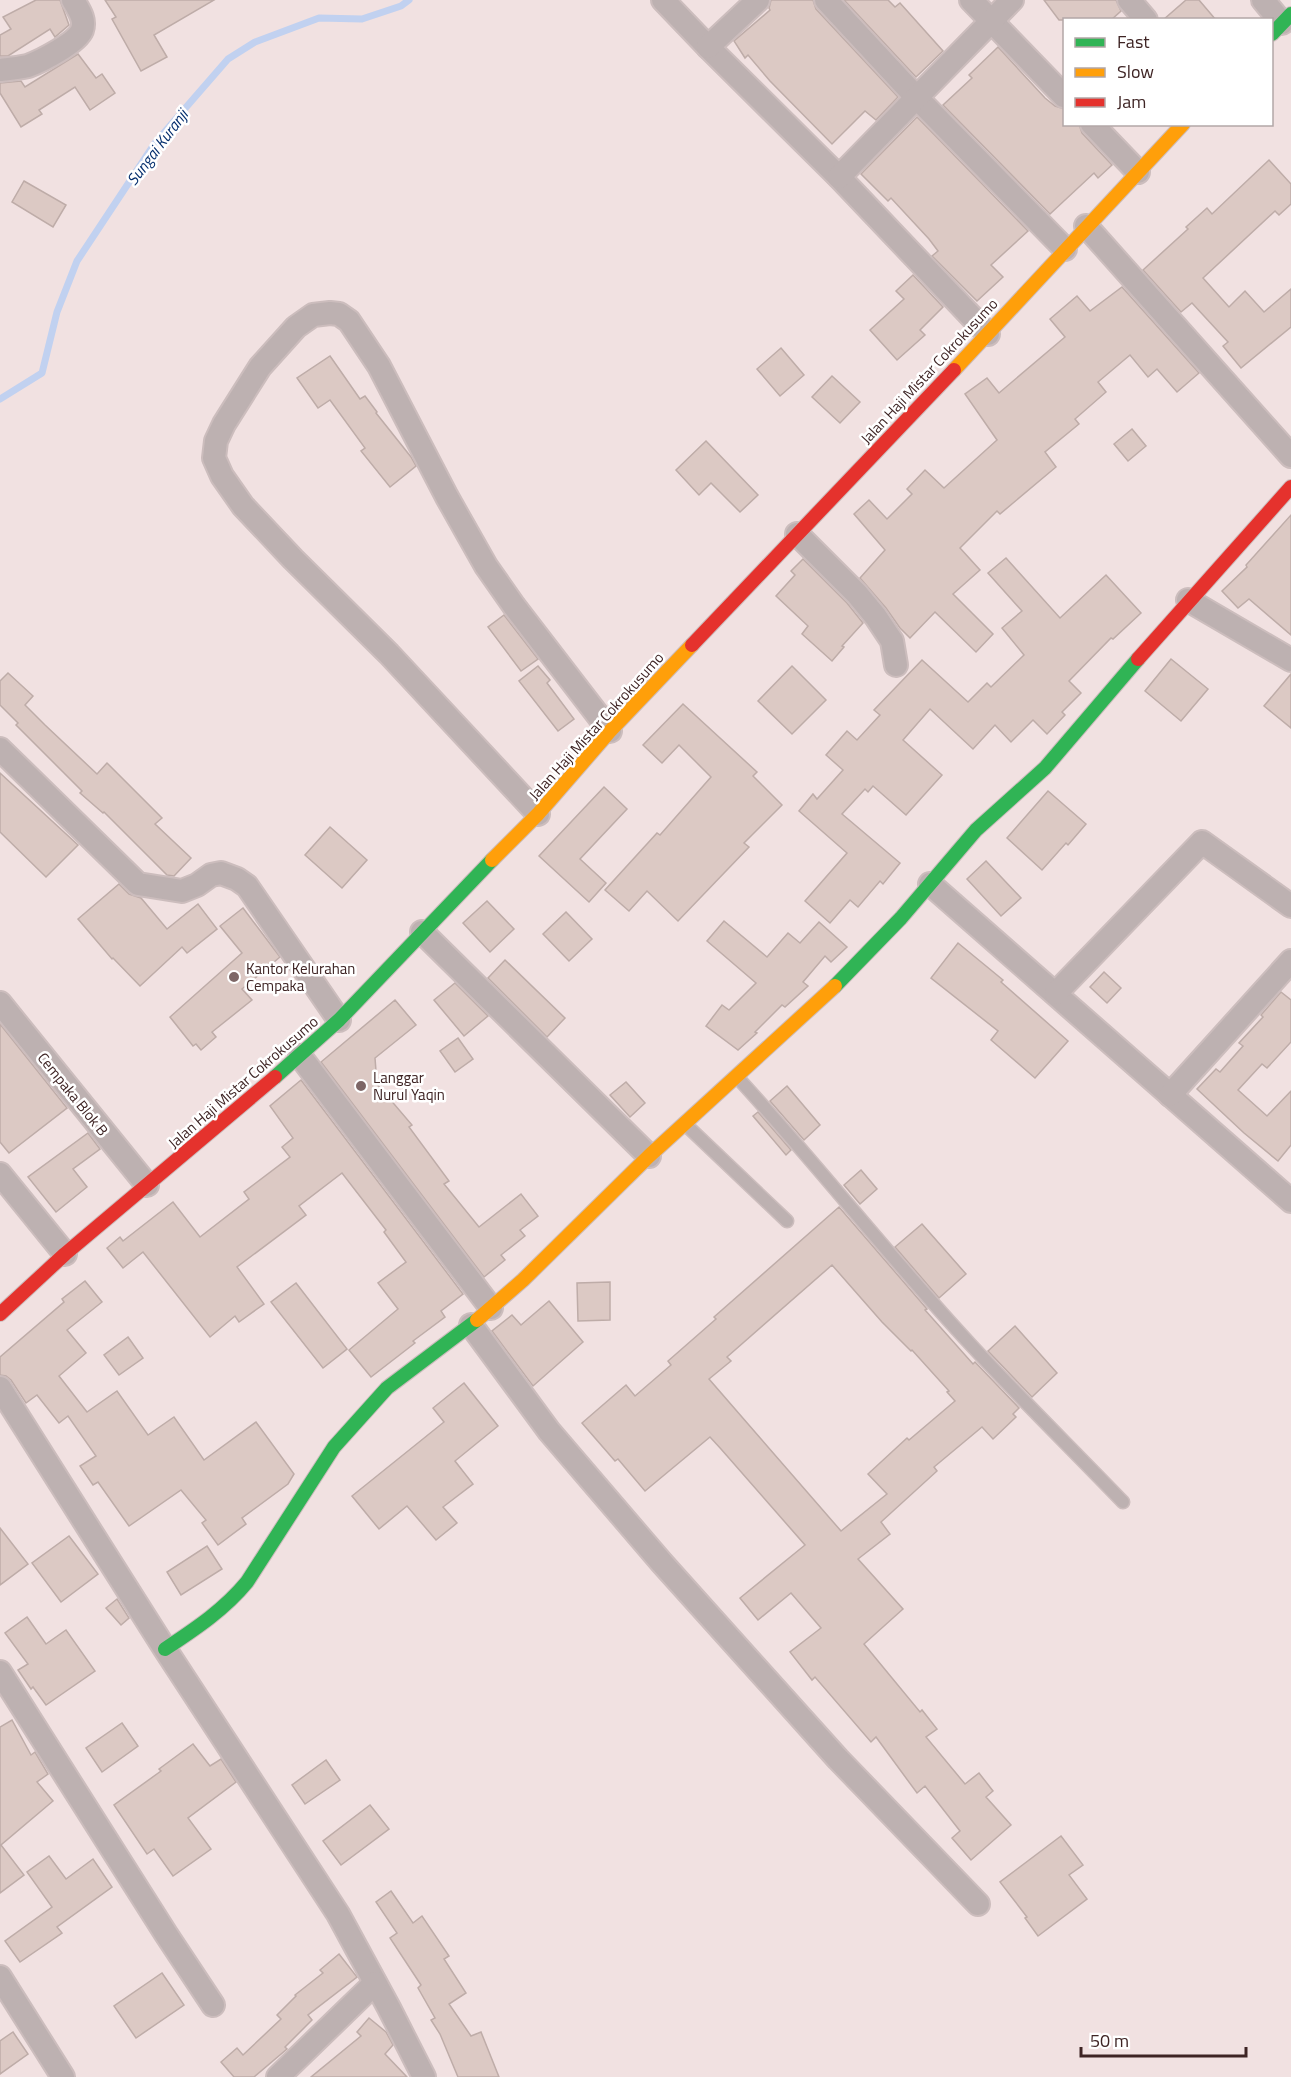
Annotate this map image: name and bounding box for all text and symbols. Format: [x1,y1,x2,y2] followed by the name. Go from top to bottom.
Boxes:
[1063,18,1273,126] legend
[1117,28,1150,55] text: Fast
[1117,58,1154,85] text: Slow
[1117,88,1146,115] text: Jam
[120,103,195,190] water label: Sungai Kuranji
[855,293,1003,449] street label: Jalan Haji Mistar Cokrokusumo
[523,647,669,805] street label: Jalan Haji Mistar Cokrokusumo
[246,957,355,997] place label: Kantor Kelurahan Cempaka
[227,970,241,984] marker: Kantor Kelurahan Cempaka
[163,1010,323,1154] street label: Jalan Haji Mistar Cokrokusumo
[32,1047,114,1141] street label: Cempaka Blok B
[373,1066,445,1106] place label: Langgar Nurul Yaqin
[354,1079,368,1093] marker: Langgar Nurul Yaqin
[1081,2020,1246,2058] scale bar
[1090,2027,1129,2054] text: 50 m

